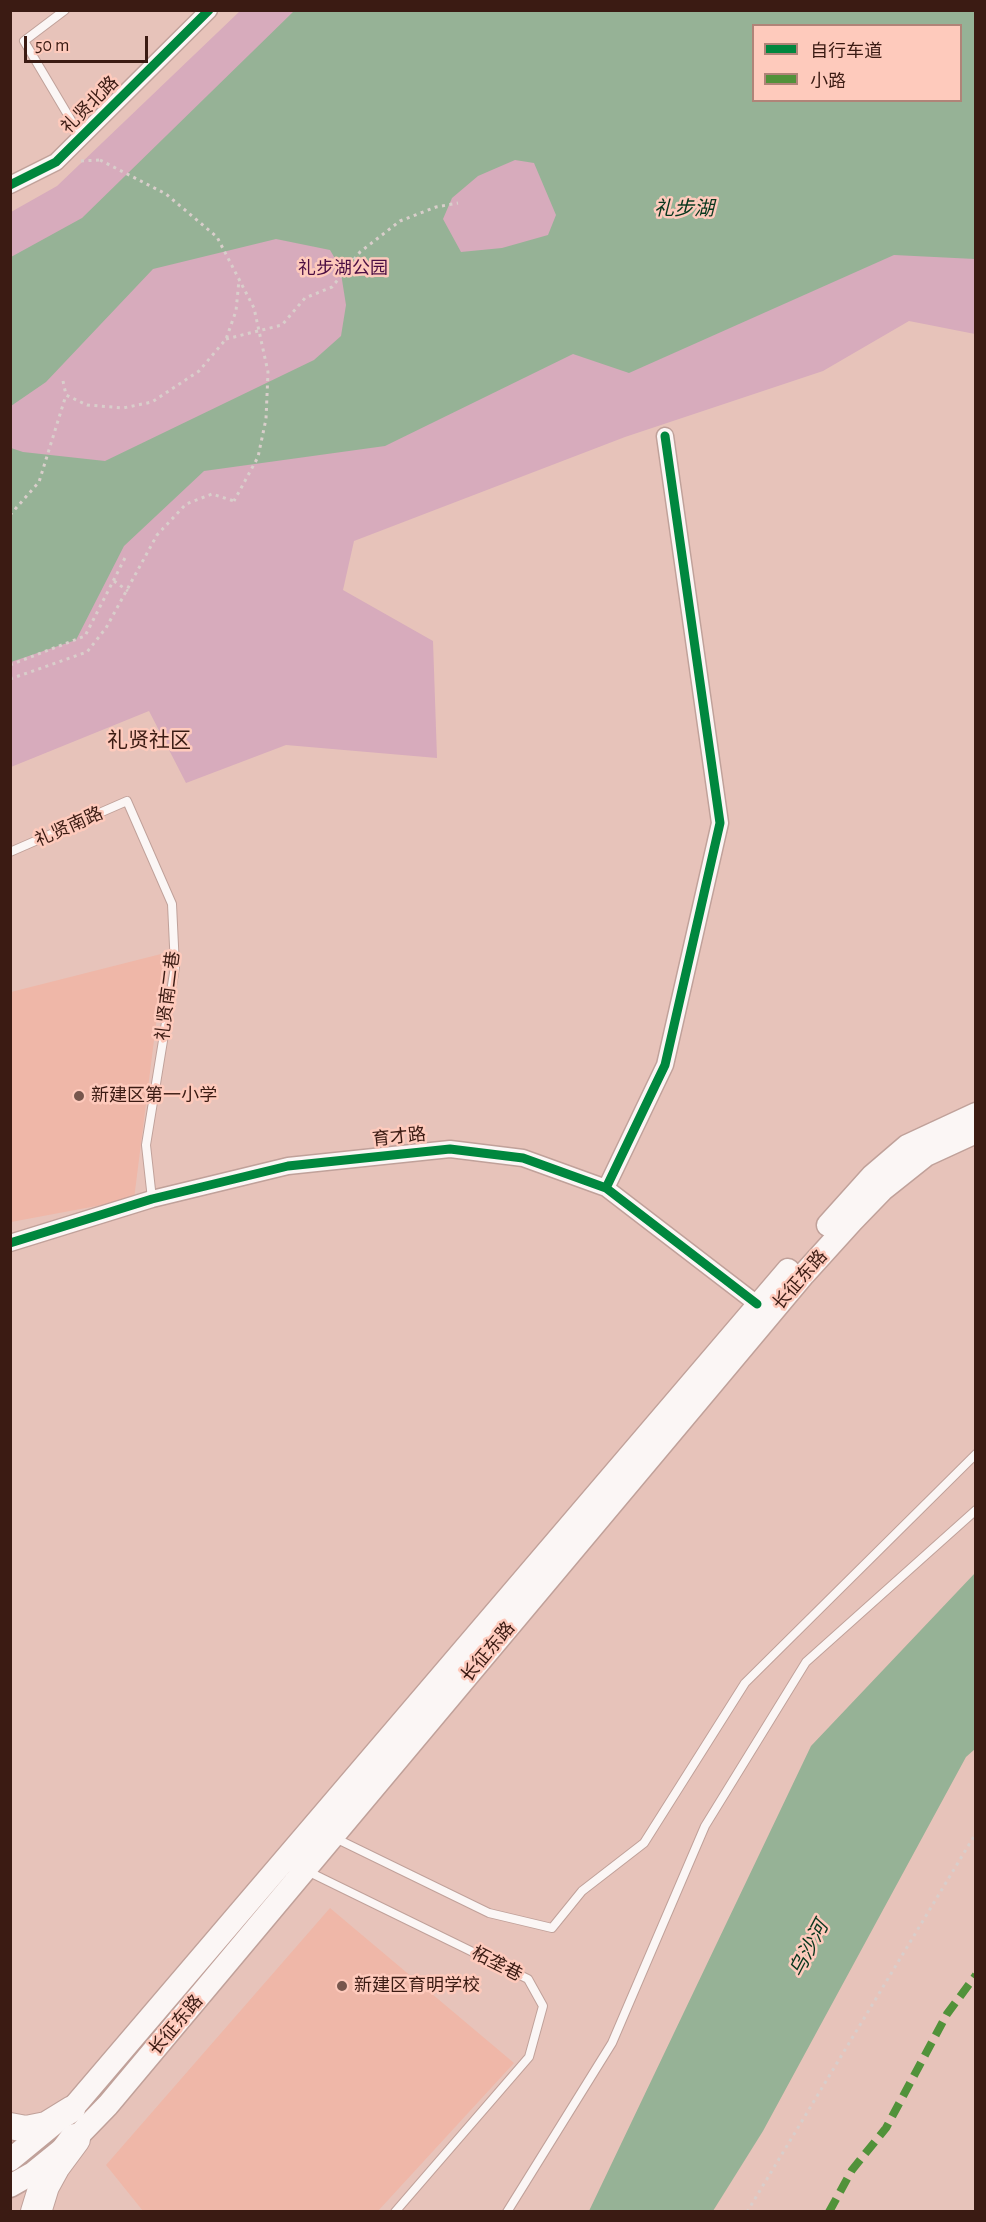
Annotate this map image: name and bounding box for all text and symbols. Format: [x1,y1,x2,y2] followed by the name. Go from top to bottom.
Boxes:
[27,24,152,62] scale bar
[752,24,962,102] legend
[35,37,69,55] text: 50 m
[810,43,882,61] text: 自行车道
[57,72,123,138] street label: 礼贤北路
[810,73,846,91] text: 小路
[654,197,714,221] water label: 礼步湖
[298,258,388,280] park label: 礼步湖公园
[107,728,191,754] district label: 礼贤社区
[32,802,106,852] street label: 礼贤南路
[152,950,184,1042] street label: 礼贤南二巷
[91,1085,217,1107] place label: 新建区第一小学
[72,1089,86,1103] marker: 新建区第一小学
[371,1123,427,1151] street label: 育才路
[768,1246,832,1314] street label: 长征东路
[457,1617,519,1687] street label: 长征东路
[784,1917,834,1981] water label: 乌沙河
[468,1942,526,1986] street label: 柘垄巷
[354,1975,480,1997] place label: 新建区育明学校
[335,1979,349,1993] marker: 新建区育明学校
[145,1990,207,2060] street label: 长征东路

